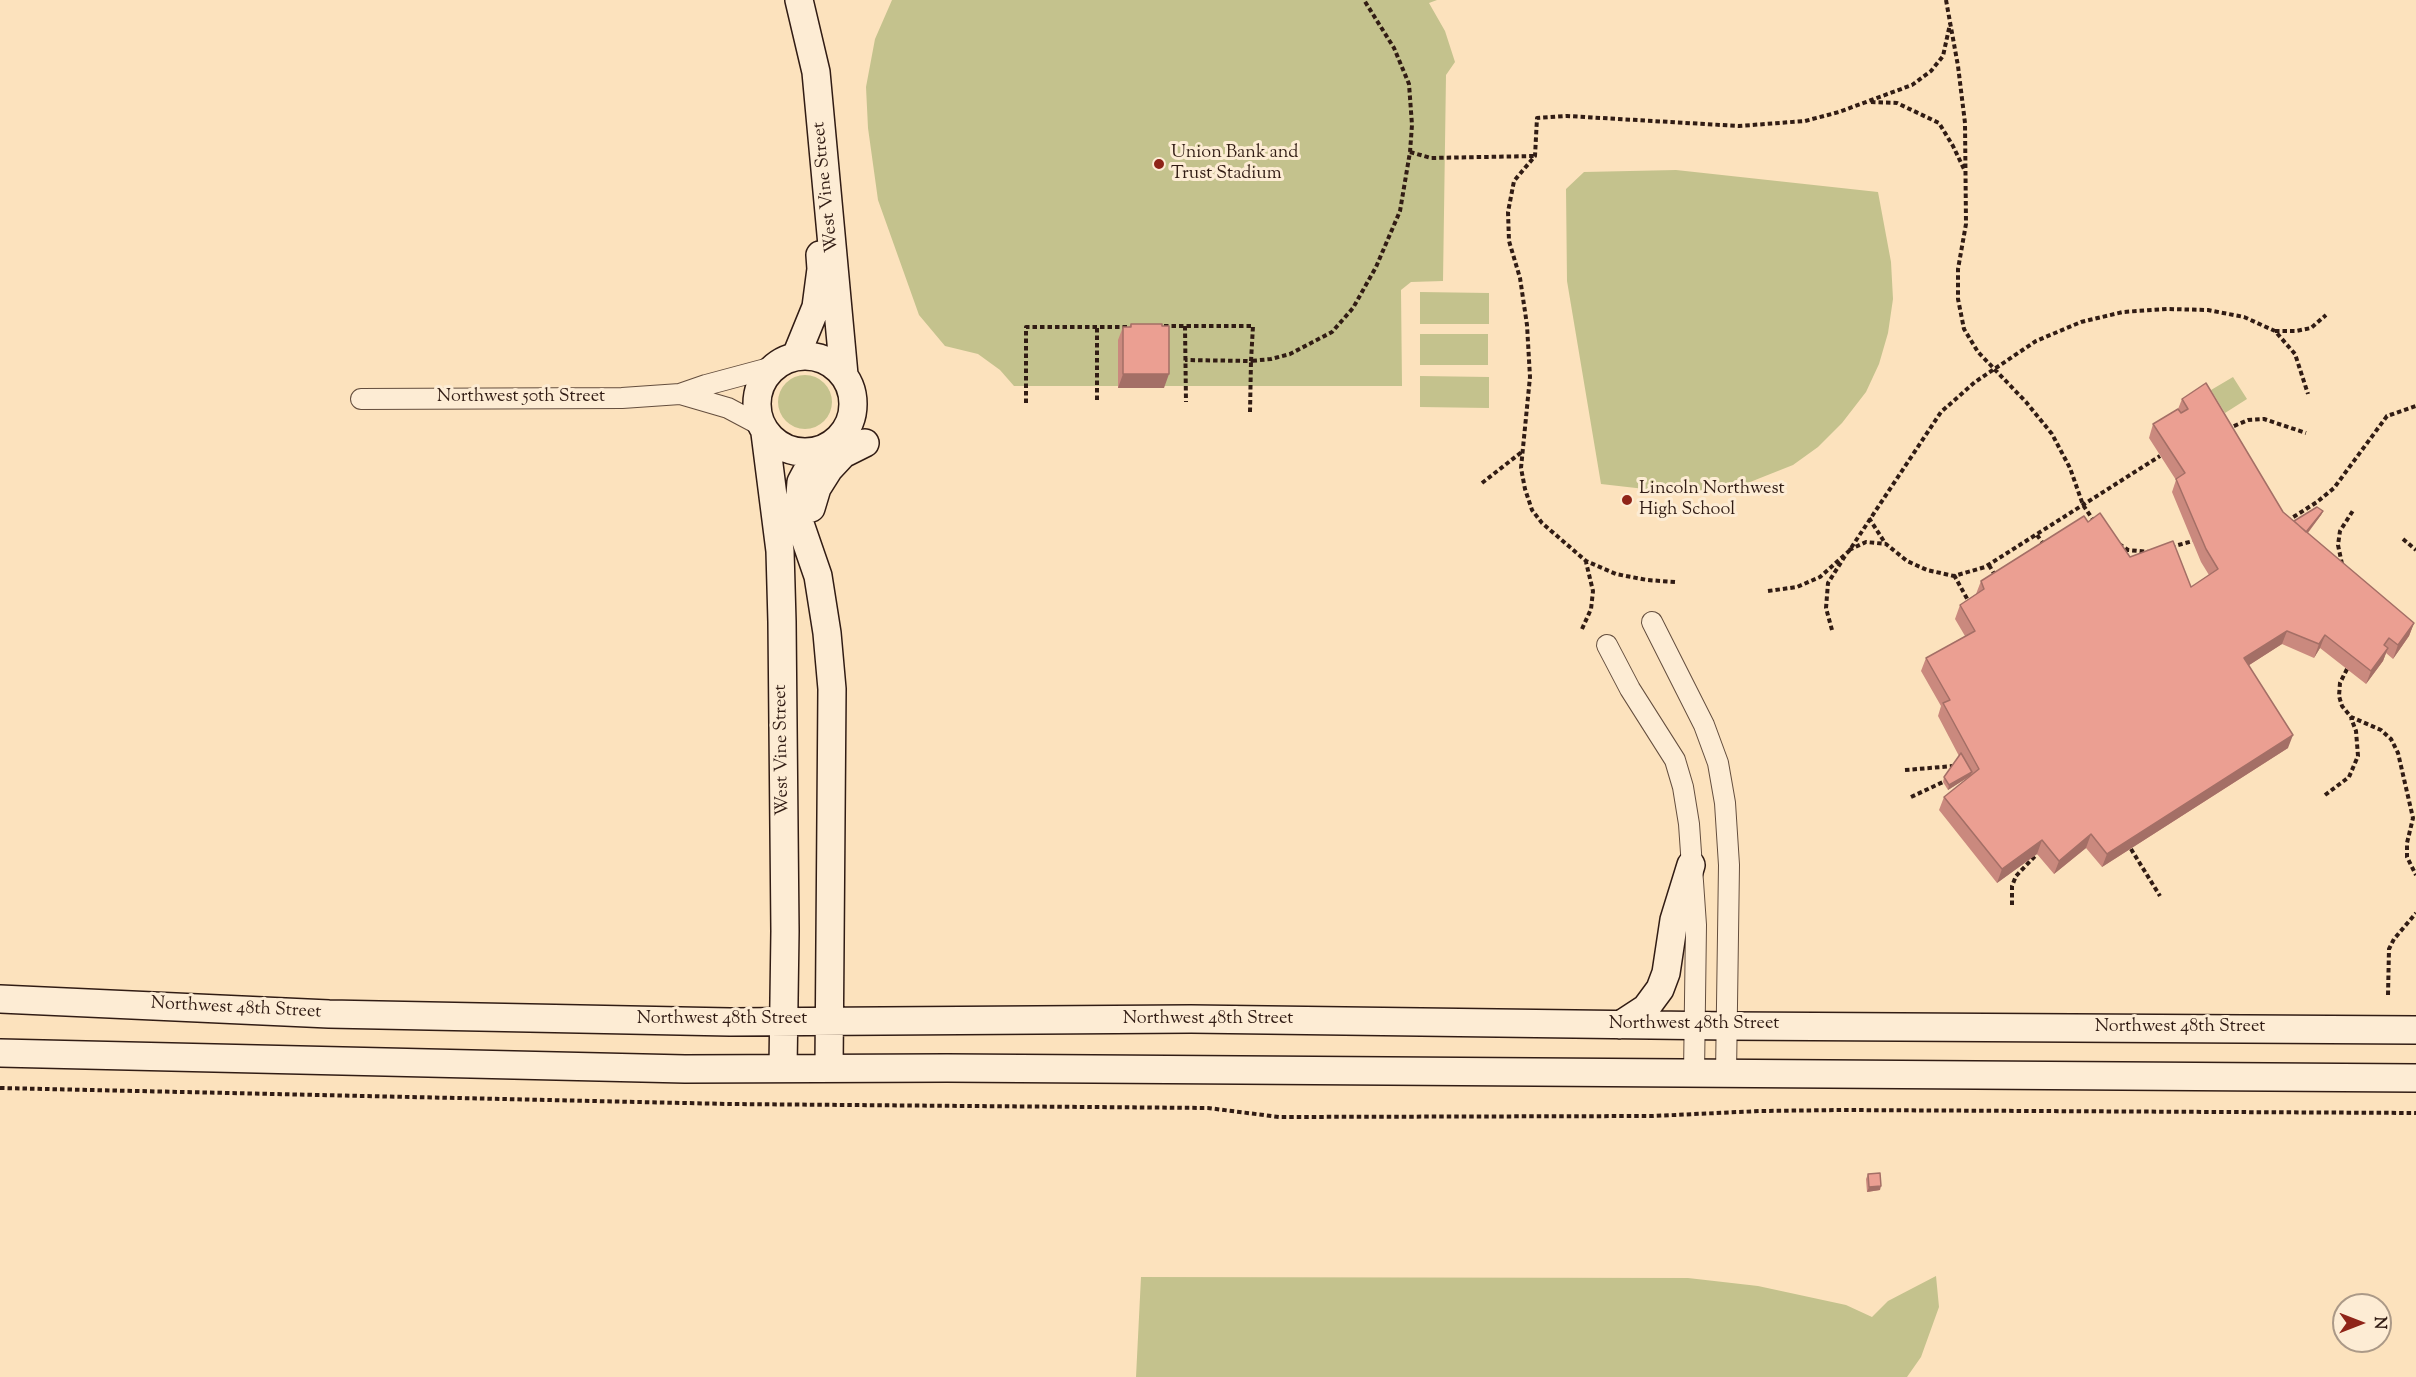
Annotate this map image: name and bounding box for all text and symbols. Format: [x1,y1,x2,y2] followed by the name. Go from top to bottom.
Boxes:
[809,121,845,253] street label: West Vine Street
[1171,143,1298,186] place label: Union Bank and Trust Stadium
[1152,157,1166,171] marker: Union Bank and Trust Stadium
[437,387,605,409] street label: Northwest 50th Street
[1639,479,1785,522] place label: Lincoln Northwest High School
[1620,493,1634,507] marker: Lincoln Northwest High School
[771,684,795,816] street label: West Vine Street
[150,994,322,1024] street label: Northwest 48th Street
[637,1009,807,1031] street label: Northwest 48th Street
[1123,1009,1293,1031] street label: Northwest 48th Street
[1609,1014,1779,1036] street label: Northwest 48th Street
[2095,1017,2265,1039] street label: Northwest 48th Street
[2332,1293,2392,1353] north arrow
[2367,1317,2390,1329] text: N

